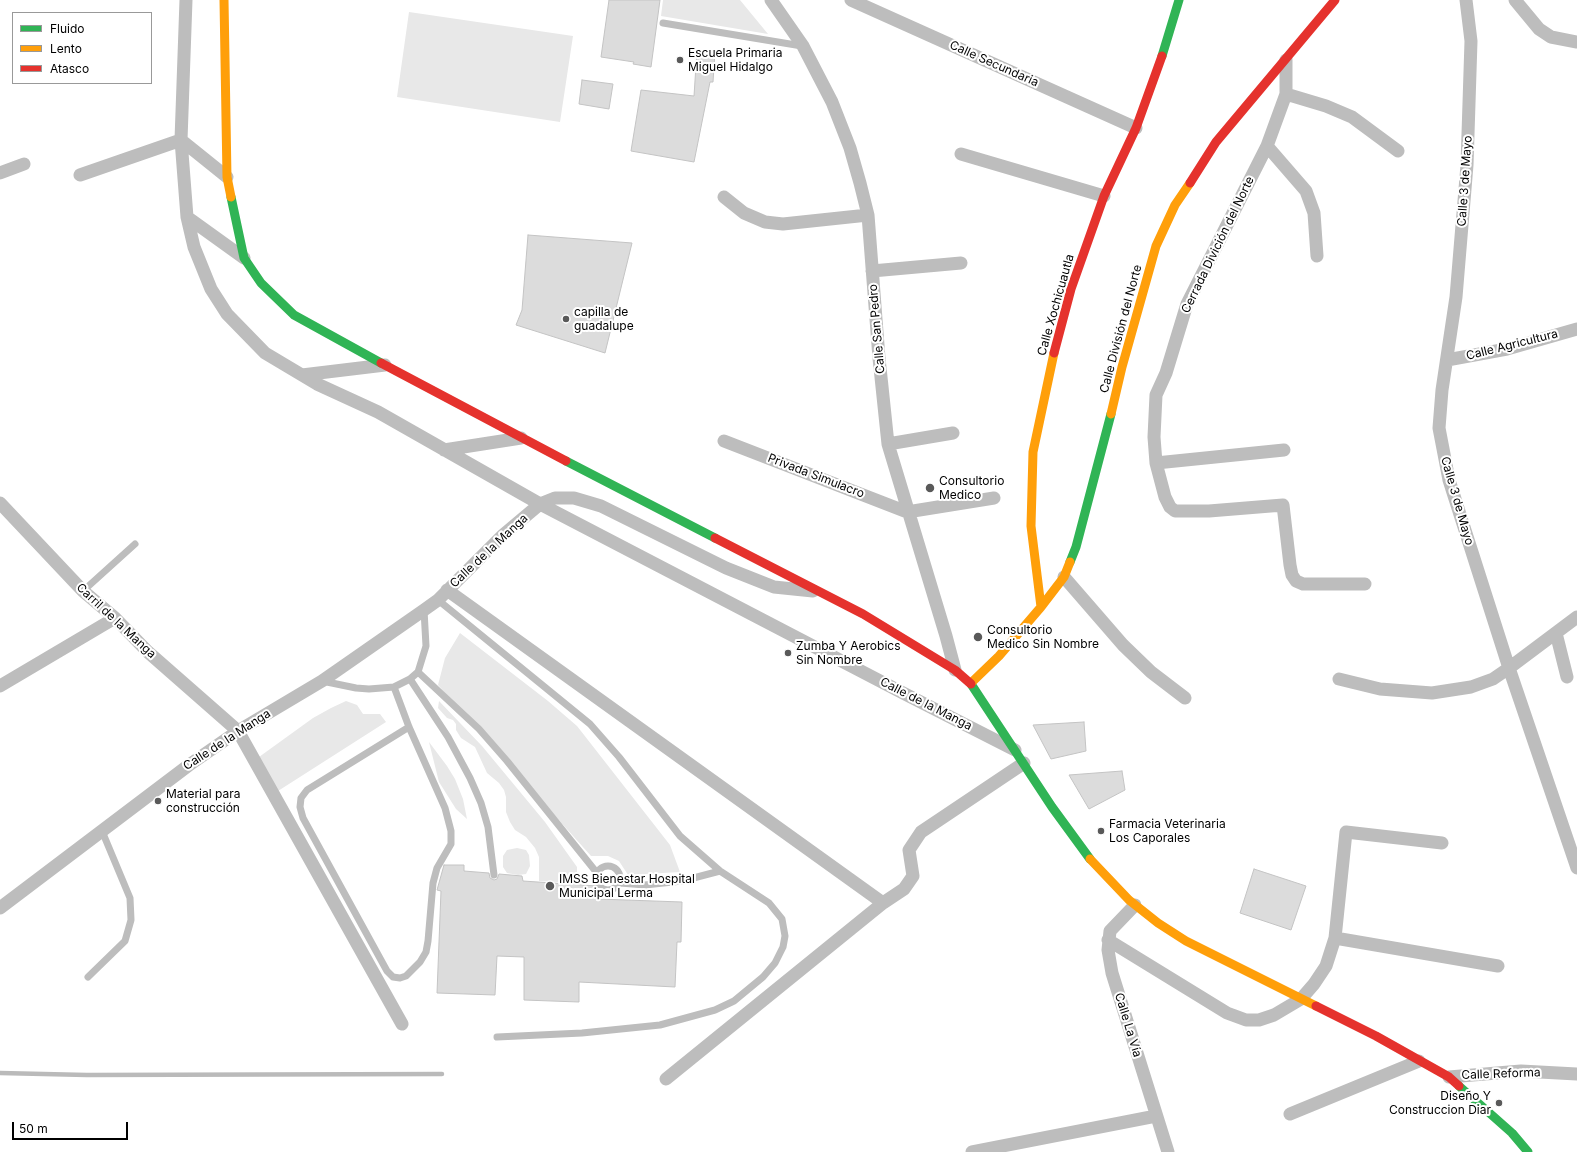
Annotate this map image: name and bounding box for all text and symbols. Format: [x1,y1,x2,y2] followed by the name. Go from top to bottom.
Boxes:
[12,12,152,84] legend
[50,21,85,36] text: Fluido
[947,38,1041,90] street label: Calle Secundaria
[50,41,82,56] text: Lento
[688,46,782,74] place label: Escuela Primaria Miguel Hidalgo
[675,55,685,65] marker: Escuela Primaria Miguel Hidalgo
[50,61,89,76] text: Atasco
[1455,135,1475,227] street label: Calle 3 de Mayo
[1179,174,1257,316] street label: Cerrada Divición del Norte
[1035,253,1077,357] street label: Calle Xochicuautla
[1097,263,1145,395] street label: Calle División del Norte
[866,284,888,374] street label: Calle San Pedro
[574,305,634,333] place label: capilla de guadalupe
[561,314,571,324] marker: capilla de guadalupe
[1465,327,1559,363] street label: Calle Agricultura
[766,451,866,501] street label: Privada Simulacro
[1437,455,1477,547] street label: Calle 3 de Mayo
[939,474,1004,502] place label: Consultorio Medico
[924,482,936,494] marker: Consultorio Medico
[447,511,531,591] street label: Calle de la Manga
[73,580,159,662] street label: Carril de la Manga
[987,623,1099,651] place label: Consultorio Medico Sin Nombre
[972,631,984,643] marker: Consultorio Medico Sin Nombre
[796,639,900,667] place label: Zumba Y Aerobics Sin Nombre
[783,648,793,658] marker: Zumba Y Aerobics Sin Nombre
[878,675,974,733] street label: Calle de la Manga
[181,706,273,774] street label: Calle de la Manga
[166,787,240,815] place label: Material para construcción
[153,796,163,806] marker: Material para construcción
[1109,817,1226,845] place label: Farmacia Veterinaria Los Caporales
[1096,826,1106,836] marker: Farmacia Veterinaria Los Caporales
[559,872,695,900] place label: IMSS Bienestar Hospital Municipal Lerma
[544,880,556,892] marker: IMSS Bienestar Hospital Municipal Lerma
[1111,991,1145,1059] street label: Calle La Vía
[1461,1065,1541,1083] street label: Calle Reforma
[1389,1089,1491,1117] place label: Diseño Y Construccion Diar
[1494,1098,1504,1108] marker: Diseño Y Construccion Diar
[14,1114,130,1140] scale bar
[19,1121,48,1136] text: 50 m

